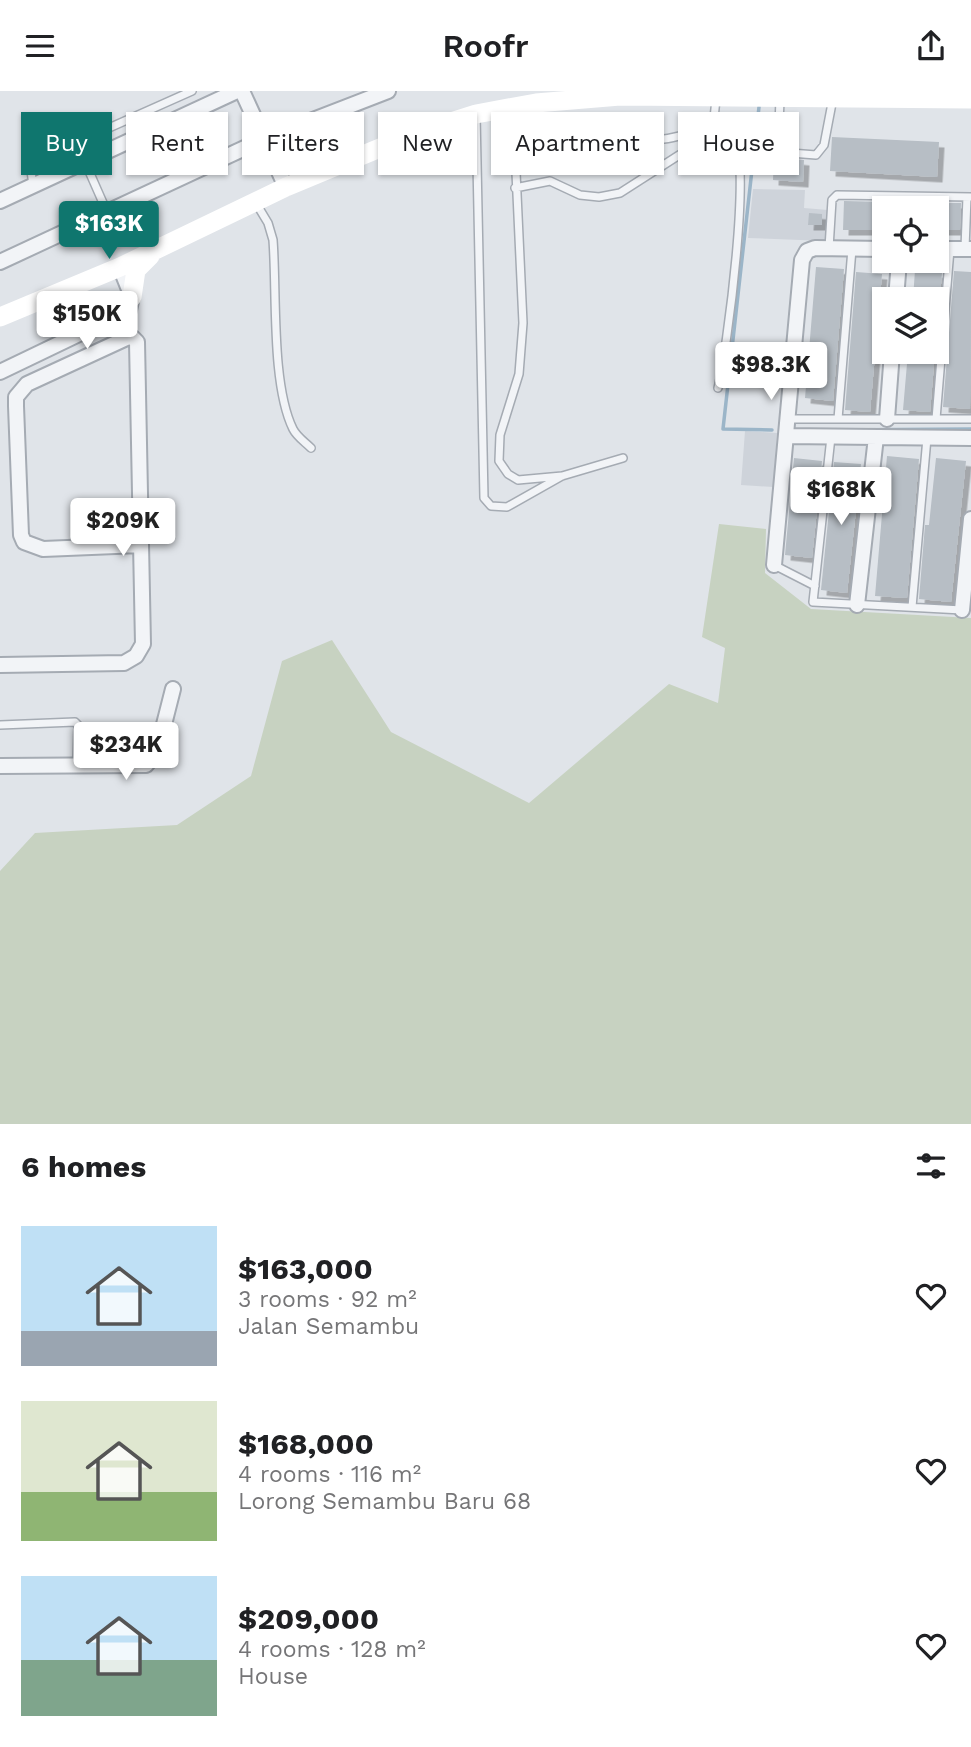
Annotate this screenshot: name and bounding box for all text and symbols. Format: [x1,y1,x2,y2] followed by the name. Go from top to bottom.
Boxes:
[21,27,59,65] icon: menu
[442,27,529,65] text: Roofr
[912,27,950,65] icon: share
[21,112,112,175] chip: Buy
[126,112,228,175] chip: Rent
[242,112,364,175] chip: Filters
[378,112,477,175] chip: New
[491,112,664,175] chip: Apartment
[678,112,799,175] chip: House
[872,196,949,364] map controls
[872,196,949,273] button: locate
[60,201,158,261] pin: $163K
[75,210,143,237] text: $163K
[872,287,949,364] button: layers
[38,292,136,351] pin: $150K
[53,300,121,327] text: $150K
[714,343,828,402] pin: $98.3K
[731,351,811,378] text: $98.3K
[792,467,890,527] pin: $168K
[806,476,876,503] text: $168K
[74,498,172,558] pin: $209K
[86,507,160,534] text: $209K
[77,723,175,782] pin: $234K
[90,731,162,758] text: $234K
[912,1147,950,1185] icon: filters
[21,1149,146,1184] text: 6 homes
[238,1251,373,1286] text: $163,000
[77,1254,161,1338] icon: home
[912,1277,950,1315] icon: heart
[238,1286,417,1313] text: 3 rooms · 92 m²
[238,1313,419,1340] text: Jalan Semambu
[238,1426,374,1461] text: $168,000
[77,1429,161,1513] icon: home
[912,1452,950,1490] icon: heart
[238,1461,421,1488] text: 4 rooms · 116 m²
[238,1488,531,1515] text: Lorong Semambu Baru 68
[238,1601,379,1636] text: $209,000
[77,1604,161,1688] icon: home
[912,1627,950,1665] icon: heart
[238,1636,426,1663] text: 4 rooms · 128 m²
[238,1663,308,1690] text: House

